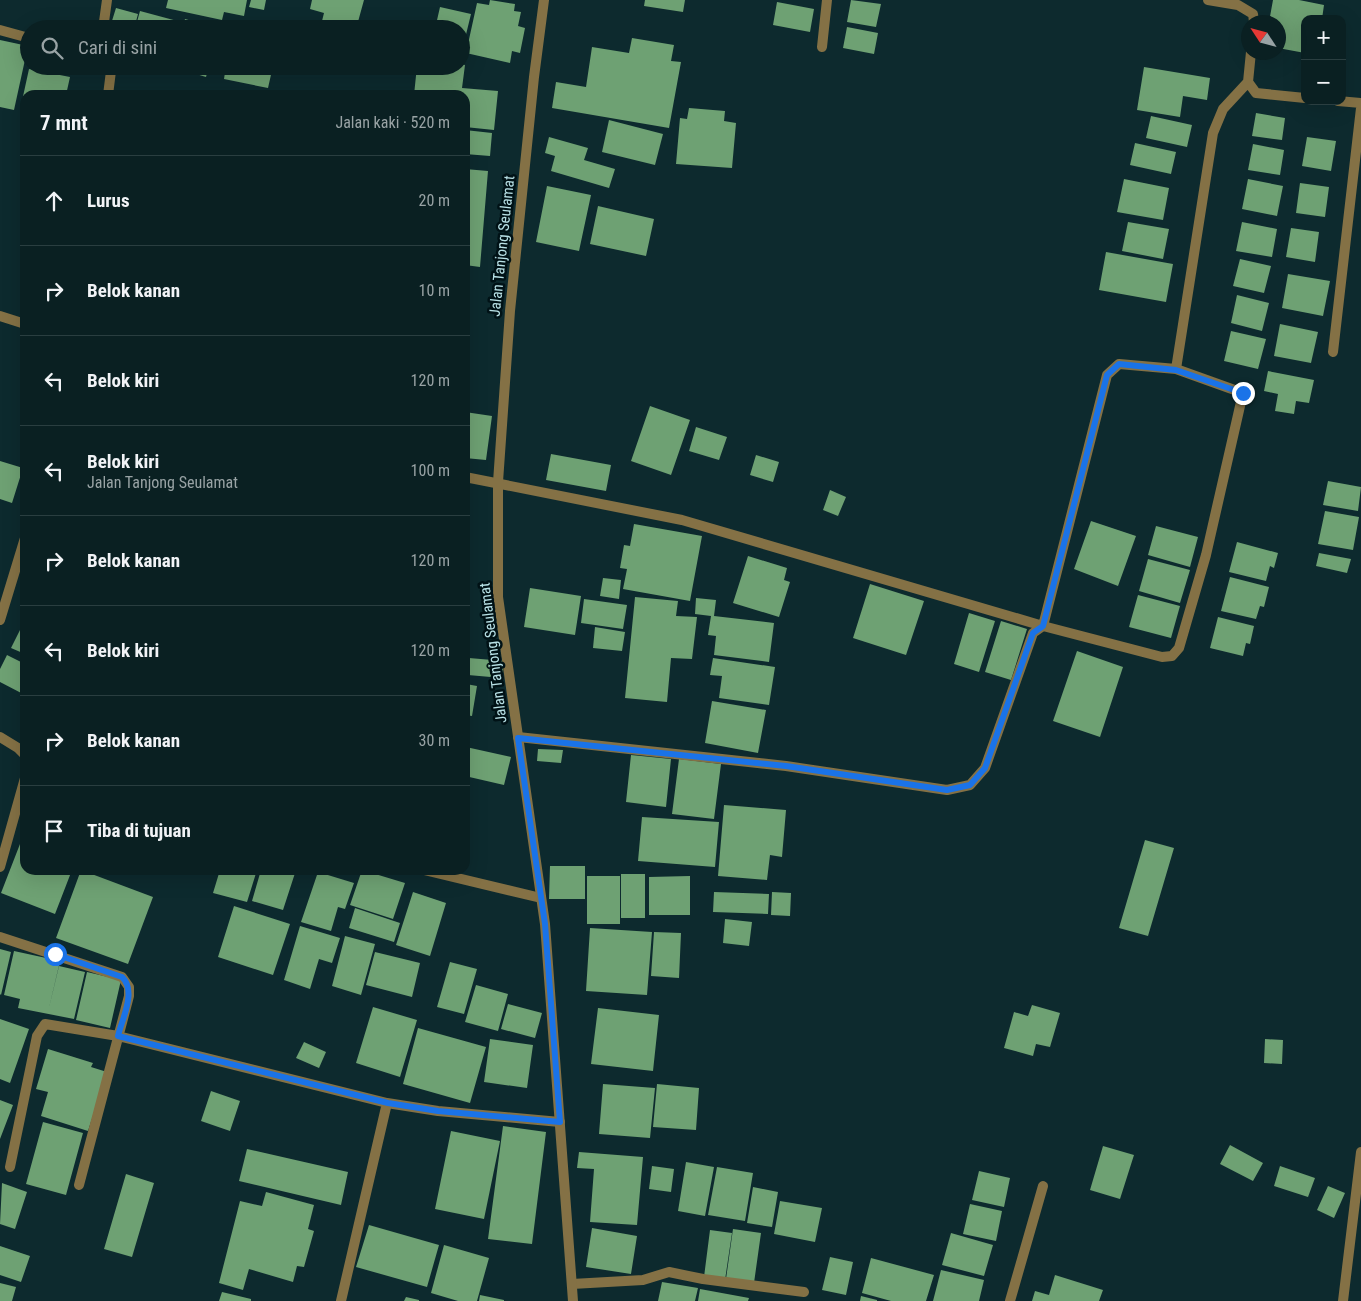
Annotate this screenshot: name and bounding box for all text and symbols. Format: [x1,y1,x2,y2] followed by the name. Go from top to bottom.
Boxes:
[1241,15,1286,60] north arrow
[1301,15,1346,105] map controls
[1301,15,1346,60] button: +
[20,20,470,75] search box
[38,34,66,62] icon: search
[78,36,157,59] text: Cari di sini
[1301,60,1346,105] button: −
[40,111,88,135] text: 7 mnt
[335,113,450,132] text: Jalan kaki · 520 m
[486,175,518,317] street label: Jalan Tanjong Seulamat
[40,187,68,215] icon: ahead
[87,189,130,212] text: Lurus
[418,191,450,210] text: 20 m
[40,277,68,305] icon: right
[87,279,180,302] text: Belok kanan
[418,281,450,300] text: 10 m
[40,367,68,395] icon: left
[87,369,159,392] text: Belok kiri
[411,371,450,390] text: 120 m
[1232,382,1255,405] route end
[87,450,159,473] text: Belok kiri
[40,457,68,485] icon: left
[411,461,450,480] text: 100 m
[87,473,238,492] text: Jalan Tanjong Seulamat
[40,547,68,575] icon: right
[87,549,180,572] text: Belok kanan
[411,551,450,570] text: 120 m
[475,582,511,724] street label: Jalan Tanjong Seulamat
[40,637,68,665] icon: left
[87,639,159,662] text: Belok kiri
[411,641,450,660] text: 120 m
[40,727,68,755] icon: right
[87,729,180,752] text: Belok kanan
[418,731,450,750] text: 30 m
[40,817,68,845] icon: arrive
[87,819,191,842] text: Tiba di tujuan
[44,943,67,966] route start

